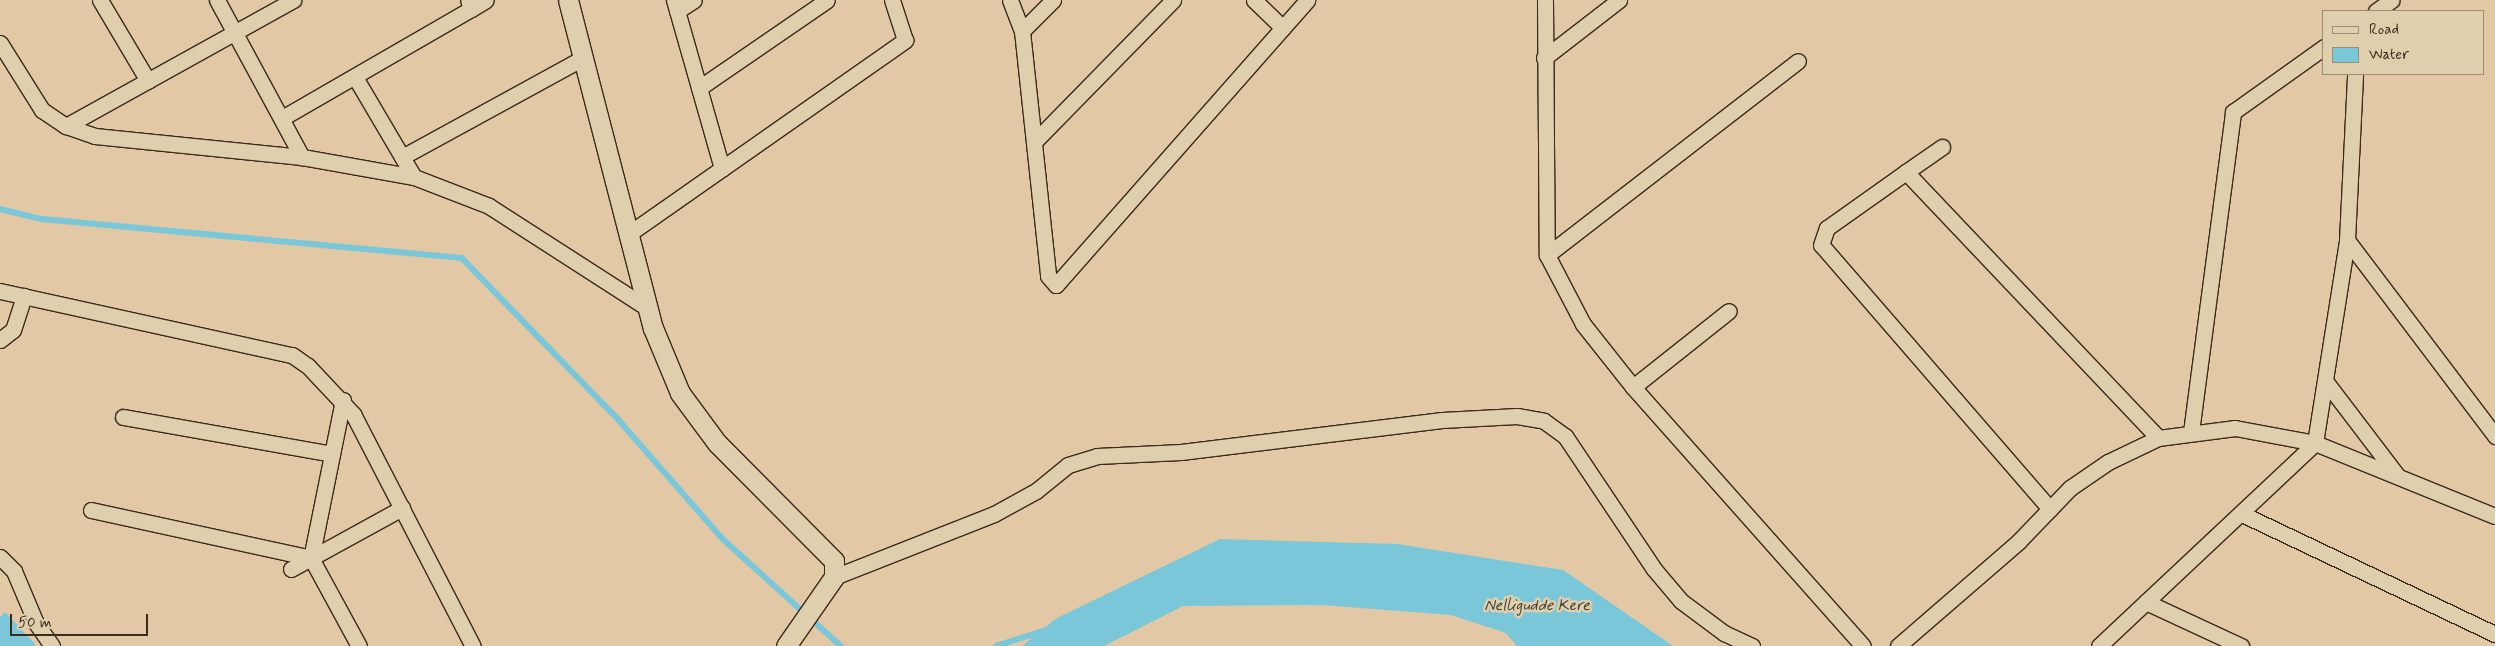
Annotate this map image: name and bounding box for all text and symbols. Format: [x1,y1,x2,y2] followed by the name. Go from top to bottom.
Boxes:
[2322,10,2485,75] legend
[2369,20,2399,40] text: Road
[2369,45,2409,65] text: Water
[1484,596,1590,616] water label: Nelligudde Kere
[12,604,150,636] scale bar
[18,613,52,633] text: 50 m

